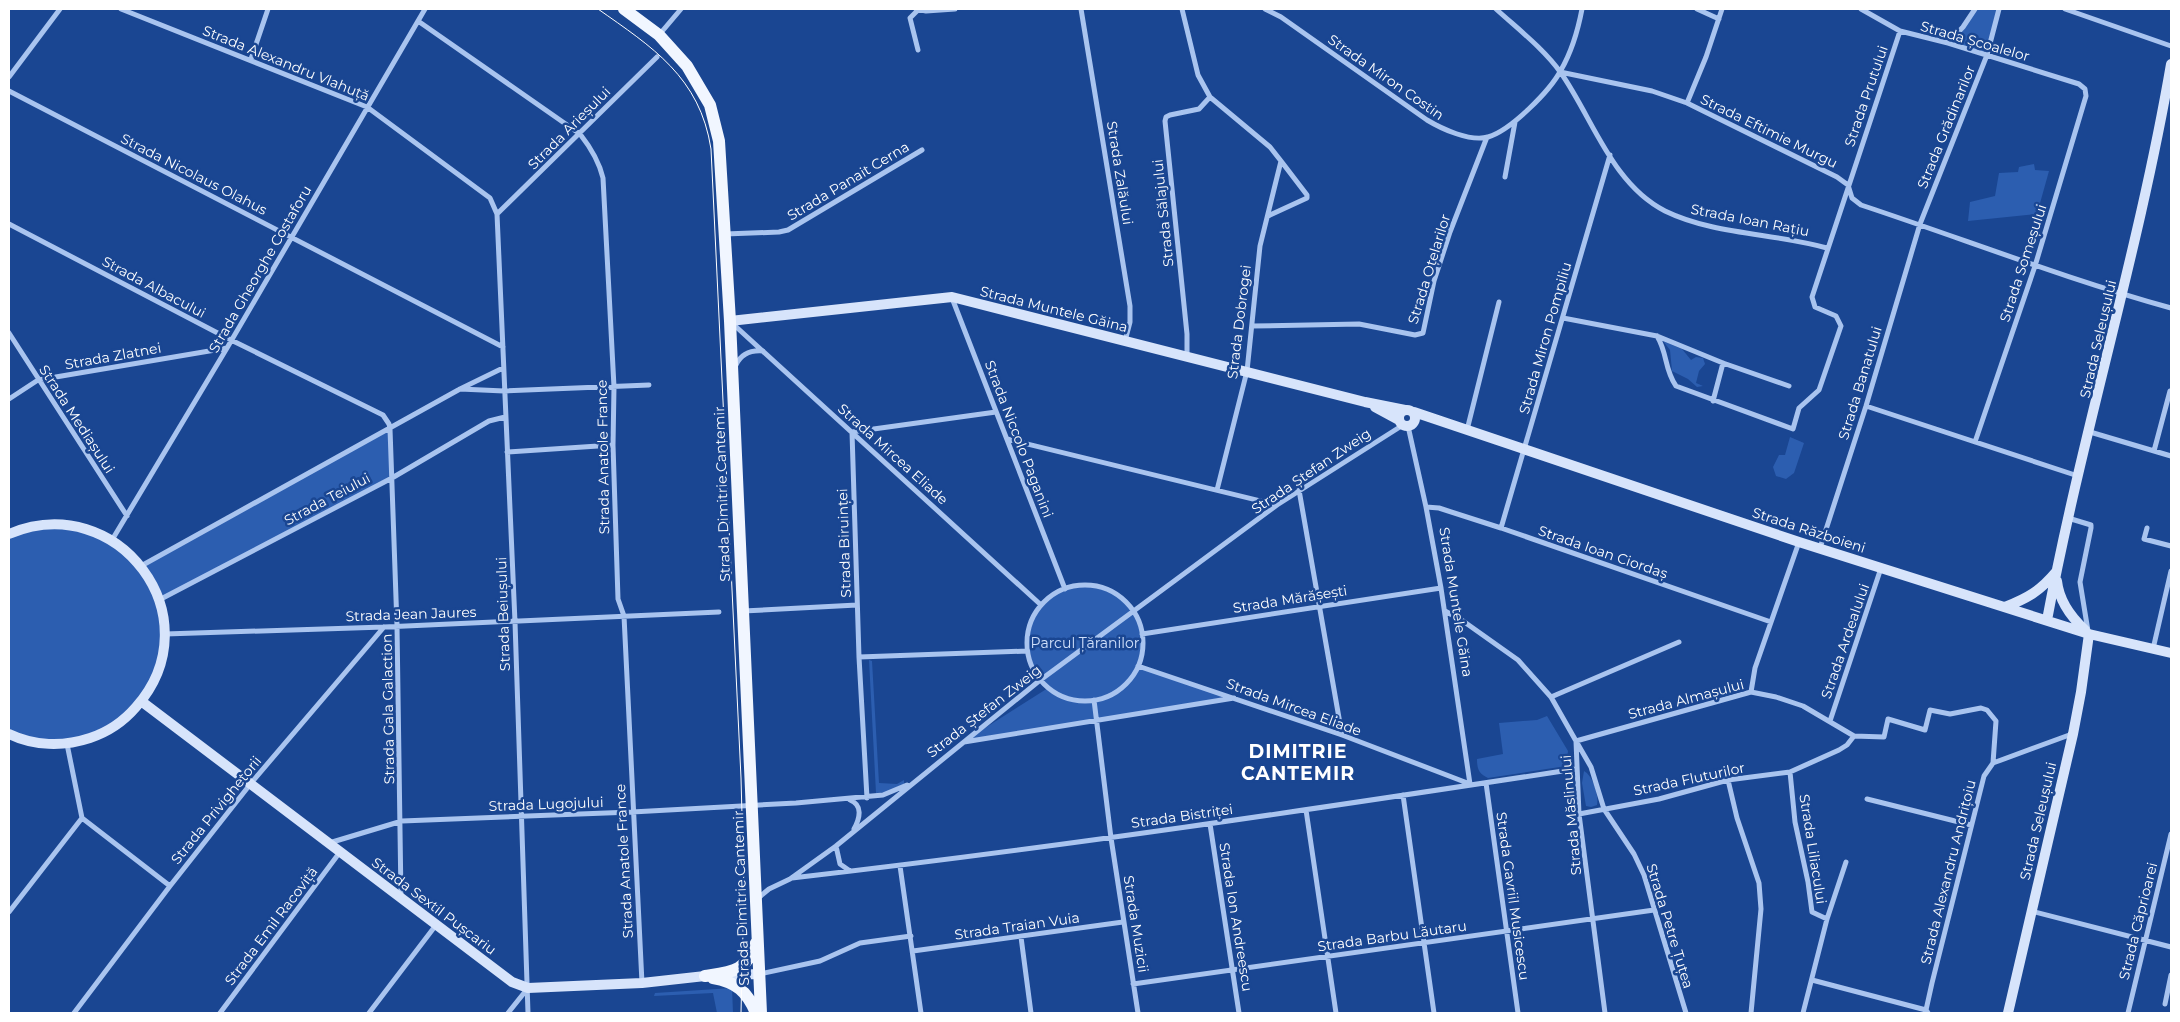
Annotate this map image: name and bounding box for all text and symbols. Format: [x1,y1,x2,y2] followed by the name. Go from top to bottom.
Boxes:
[1918,17,2032,66] street label: Strada Școalelor
[200,21,372,106] street label: Strada Alexandru Vlahuță
[1324,30,1448,124] street label: Strada Miron Costin
[1840,43,1892,149] street label: Strada Prutului
[1913,62,1979,191] street label: Strada Grădinarilor
[524,83,615,174] street label: Strada Arieșului
[1697,90,1841,172] street label: Strada Eftimie Murgu
[1103,120,1137,226] street label: Strada Zalăului
[118,129,270,219] street label: Strada Nicolaus Olahus
[784,137,912,225] street label: Strada Panait Cerna
[1148,158,1178,268] street label: Strada Sălajului
[205,182,315,356] street label: Strada Gheorghe Costaforu
[1689,200,1811,241] street label: Strada Ioan Rațiu
[1995,202,2052,325] street label: Strada Someșului
[1404,211,1455,327] street label: Strada Oțelarilor
[99,252,209,322] street label: Strada Albacului
[1515,260,1575,416] street label: Strada Miron Pompiliu
[1223,264,1255,380] street label: Strada Dobrogei
[2076,278,2121,400] street label: Strada Seleușului
[978,282,1130,336] street label: Strada Muntele Găina
[1834,324,1886,442] street label: Strada Banatului
[63,339,163,373] street label: Strada Zlatnei
[981,358,1057,520] street label: Strada Niccolo Paganini
[34,361,119,477] street label: Strada Mediașului
[593,380,613,534] street label: Strada Anatole France
[834,400,952,508] street label: Strada Mircea Eliade
[710,406,734,582] street label: Strada Dimitrie Cantemir
[1248,424,1375,519] street label: Strada Ștefan Zweig
[281,469,373,529] street label: Strada Teiului
[833,488,856,598] street label: Strada Biruinței
[1750,503,1868,557] street label: Strada Războieni
[1536,521,1670,584] street label: Strada Ioan Ciordaș
[1435,526,1477,678] street label: Strada Muntele Găina
[492,556,515,671] street label: Strada Beiușului
[1232,581,1349,618] street label: Strada Mărășești
[1817,581,1873,701] street label: Strada Ardealului
[345,603,477,625] street label: Strada Jean Jaures
[378,634,398,784] street label: Strada Gala Galaction
[1031,634,1140,653] park label: Parcul Țăranilor
[923,661,1045,762] street label: Strada Ștefan Zweig
[1224,674,1364,740] street label: Strada Mircea Eliade
[1626,675,1746,724] street label: Strada Almașului
[1241,740,1355,785] district label: DIMITRIE CANTEMIR
[167,752,265,868] street label: Strada Privighetorii
[1557,754,1585,876] street label: Strada Măslinului
[1632,758,1747,800] street label: Strada Fluturilor
[2016,760,2061,882] street label: Strada Seleușului
[1916,778,1981,967] street label: Strada Alexandru Andrițoiu
[611,783,637,939] street label: Strada Anatole France
[488,793,604,815] street label: Strada Lugojului
[1795,793,1831,905] street label: Strada Liliacului
[1130,800,1234,833] street label: Strada Bistriței
[729,810,753,986] street label: Strada Dimitrie Cantemir
[1492,811,1534,981] street label: Strada Gavriil Musicescu
[1215,841,1257,993] street label: Strada Ion Andreescu
[368,853,500,960] street label: Strada Sextil Pușcariu
[2115,860,2161,982] street label: Strada Căprioarei
[1641,861,1698,991] street label: Strada Petre Țuțea
[220,863,322,990] street label: Strada Emil Racoviță
[1119,874,1153,974] street label: Strada Muzicii
[953,908,1081,944] street label: Strada Traian Vuia
[1316,917,1468,955] street label: Strada Barbu Lăutaru

